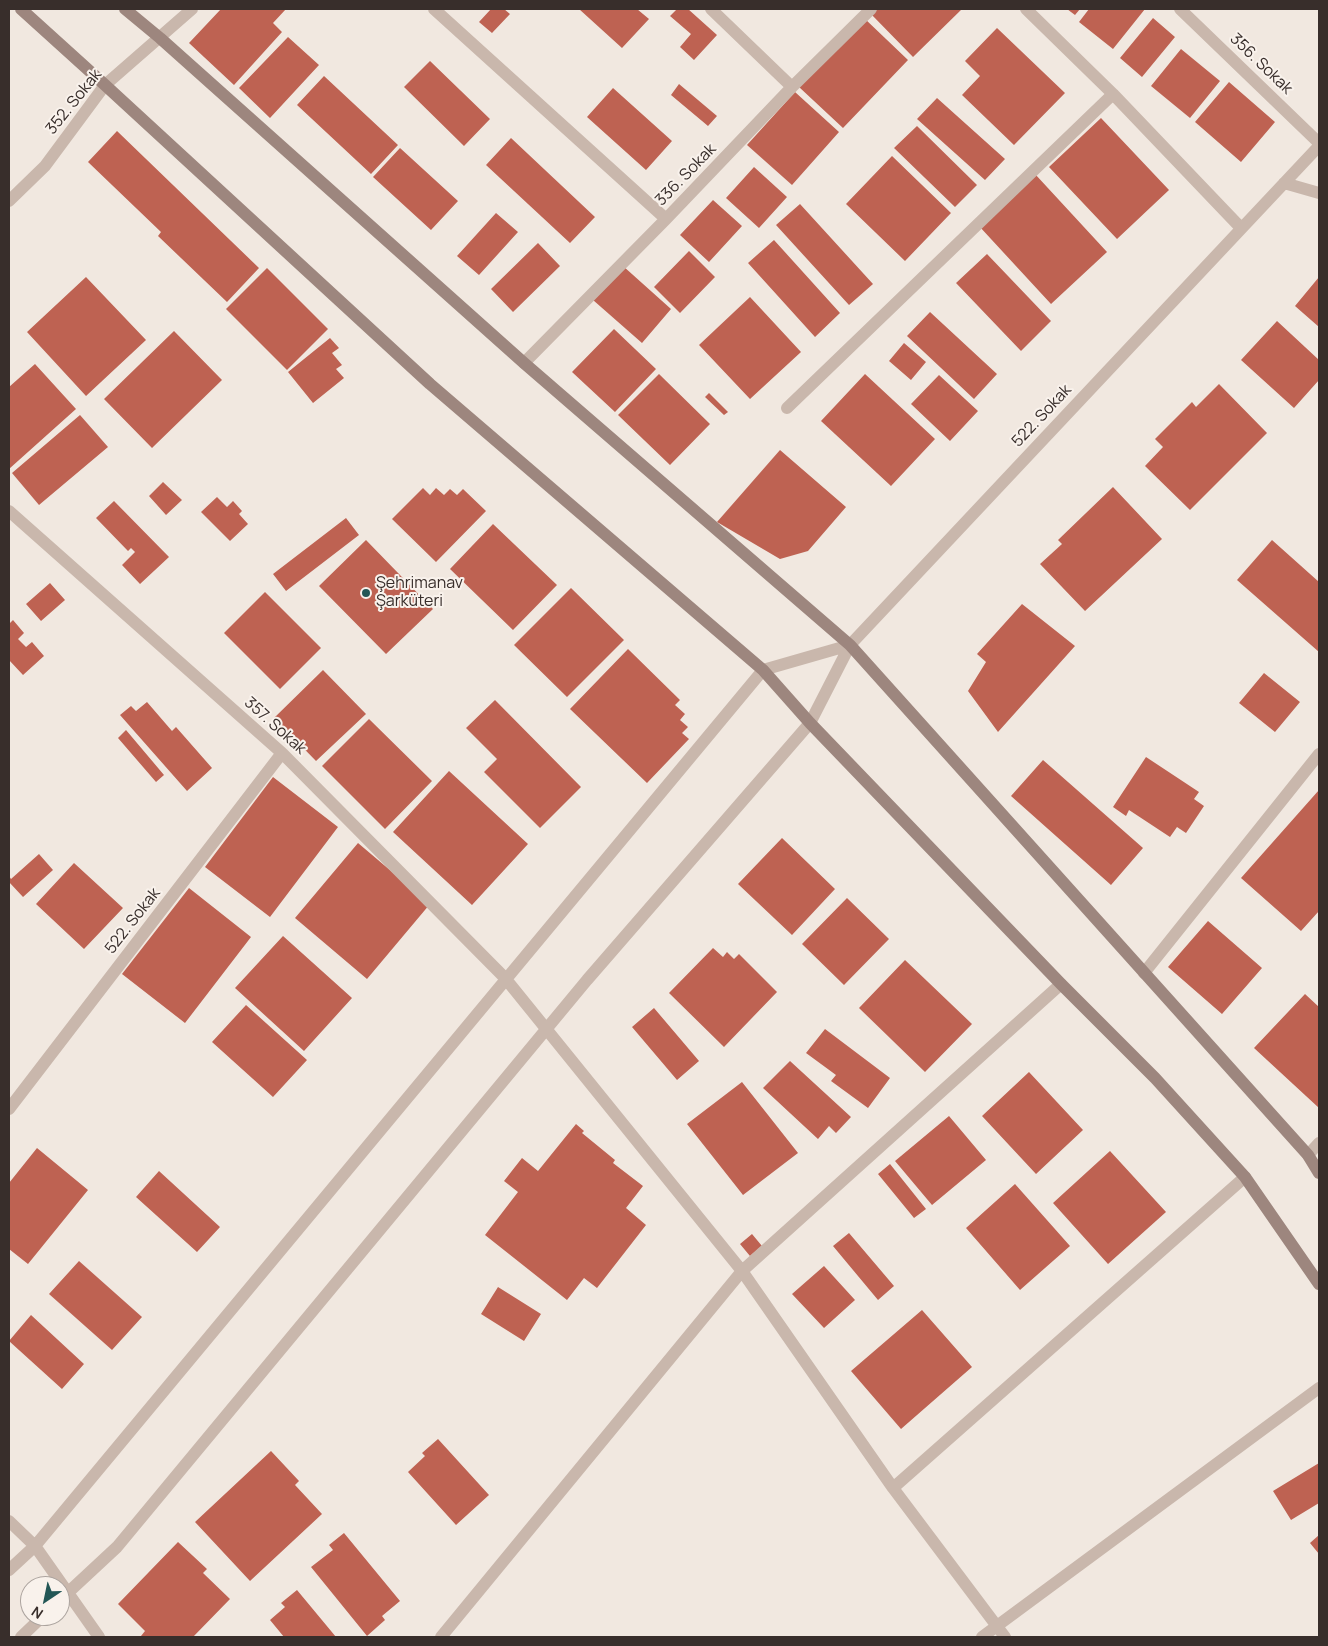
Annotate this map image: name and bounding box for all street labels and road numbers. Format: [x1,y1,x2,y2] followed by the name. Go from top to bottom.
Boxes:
[1226,30,1296,98] street label: 356. Sokak
[42,66,106,138] street label: 352. Sokak
[652,140,720,210] street label: 336. Sokak
[1008,381,1076,451] street label: 522. Sokak
[240,693,310,759] street label: 357. Sokak
[101,884,165,958] street label: 522. Sokak

